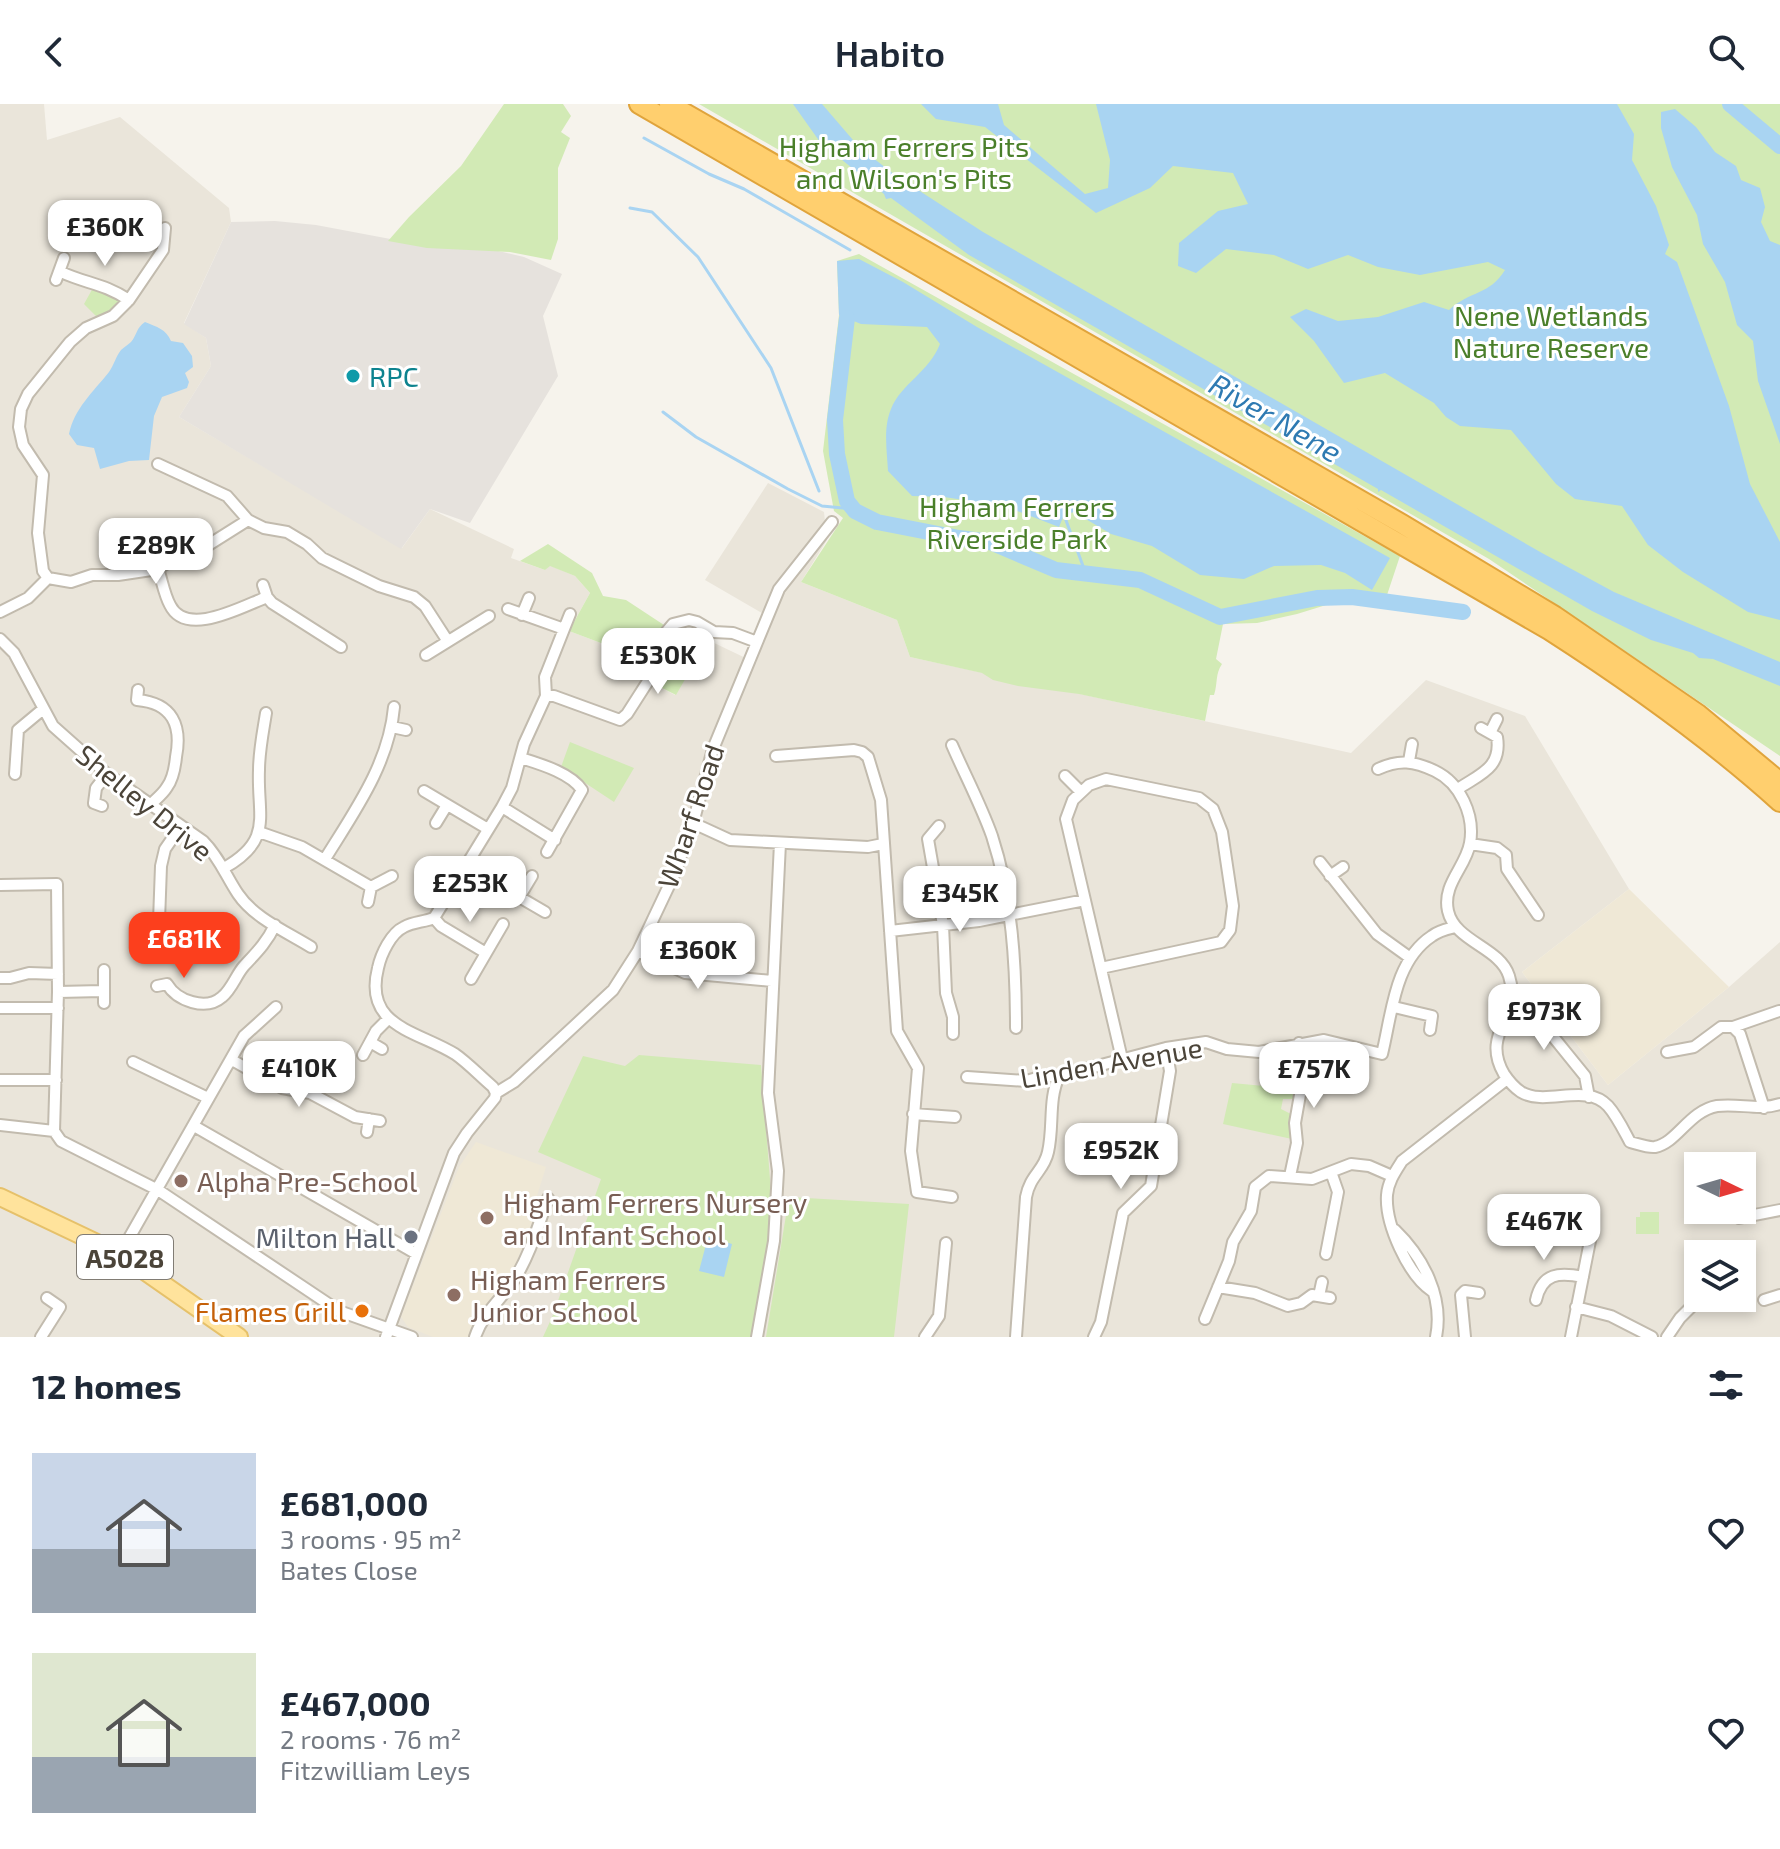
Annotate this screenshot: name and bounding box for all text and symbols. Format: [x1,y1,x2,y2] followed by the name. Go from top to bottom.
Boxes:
[32,30,76,74] icon: back
[1704,30,1748,74] icon: search
[835,31,945,74] text: Habito
[779,129,1029,195] park label: Higham Ferrers Pits and Wilson's Pits
[49,200,161,268] pin: £360K
[66,210,144,241] text: £360K
[1453,298,1649,364] park label: Nene Wetlands Nature Reserve
[369,359,419,393] place label: RPC
[1204,365,1348,469] water label: River Nene
[344,367,362,385] marker: RPC
[919,489,1115,555] park label: Higham Ferrers Riverside Park
[100,518,212,586] pin: £289K
[117,528,195,559] text: £289K
[602,628,714,696] pin: £530K
[619,638,697,669] text: £530K
[70,737,220,867] street label: Shelley Drive
[649,739,731,893] street label: Wharf Road
[414,856,526,924] pin: £253K
[432,866,508,897] text: £253K
[904,866,1016,934] pin: £345K
[921,876,999,907] text: £345K
[128,912,240,980] pin: £681K
[147,922,221,953] text: £681K
[642,923,754,991] pin: £360K
[659,933,737,964] text: £360K
[1488,984,1600,1052] pin: £973K
[1506,994,1582,1025] text: £973K
[1017,1029,1205,1095] street label: Linden Avenue
[243,1041,355,1109] pin: £410K
[1258,1042,1370,1110] pin: £757K
[261,1051,337,1082] text: £410K
[1277,1052,1351,1083] text: £757K
[1065,1123,1177,1191] pin: £952K
[1083,1133,1159,1164] text: £952K
[1684,1152,1756,1224] north arrow
[1684,1152,1756,1312] map controls
[197,1164,418,1198] place label: Alpha Pre-School
[172,1172,190,1190] marker: Alpha Pre-School
[503,1185,808,1251] place label: Higham Ferrers Nursery and Infant School
[1488,1194,1600,1262] pin: £467K
[1505,1204,1583,1235] text: £467K
[478,1209,496,1227] marker: Higham Ferrers Nursery and Infant School
[256,1220,396,1254] place label: Milton Hall
[402,1228,420,1246] marker: Milton Hall
[77,1235,173,1279] road number: A5028
[1684,1240,1756,1312] button: layers
[470,1262,666,1328] place label: Higham Ferrers Junior School
[445,1286,463,1304] marker: Higham Ferrers Junior School
[195,1294,347,1328] place label: Flames Grill
[353,1302,371,1320] marker: Flames Grill
[1704,1363,1748,1407] icon: filters
[32,1365,181,1406] text: 12 homes
[280,1482,428,1523] text: £681,000
[96,1485,192,1581] icon: home
[1704,1511,1748,1555] icon: heart
[280,1523,462,1554] text: 3 rooms · 95 m²
[280,1554,418,1585] text: Bates Close
[280,1682,431,1723] text: £467,000
[96,1685,192,1781] icon: home
[1704,1711,1748,1755] icon: heart
[280,1723,461,1754] text: 2 rooms · 76 m²
[280,1754,470,1785] text: Fitzwilliam Leys

